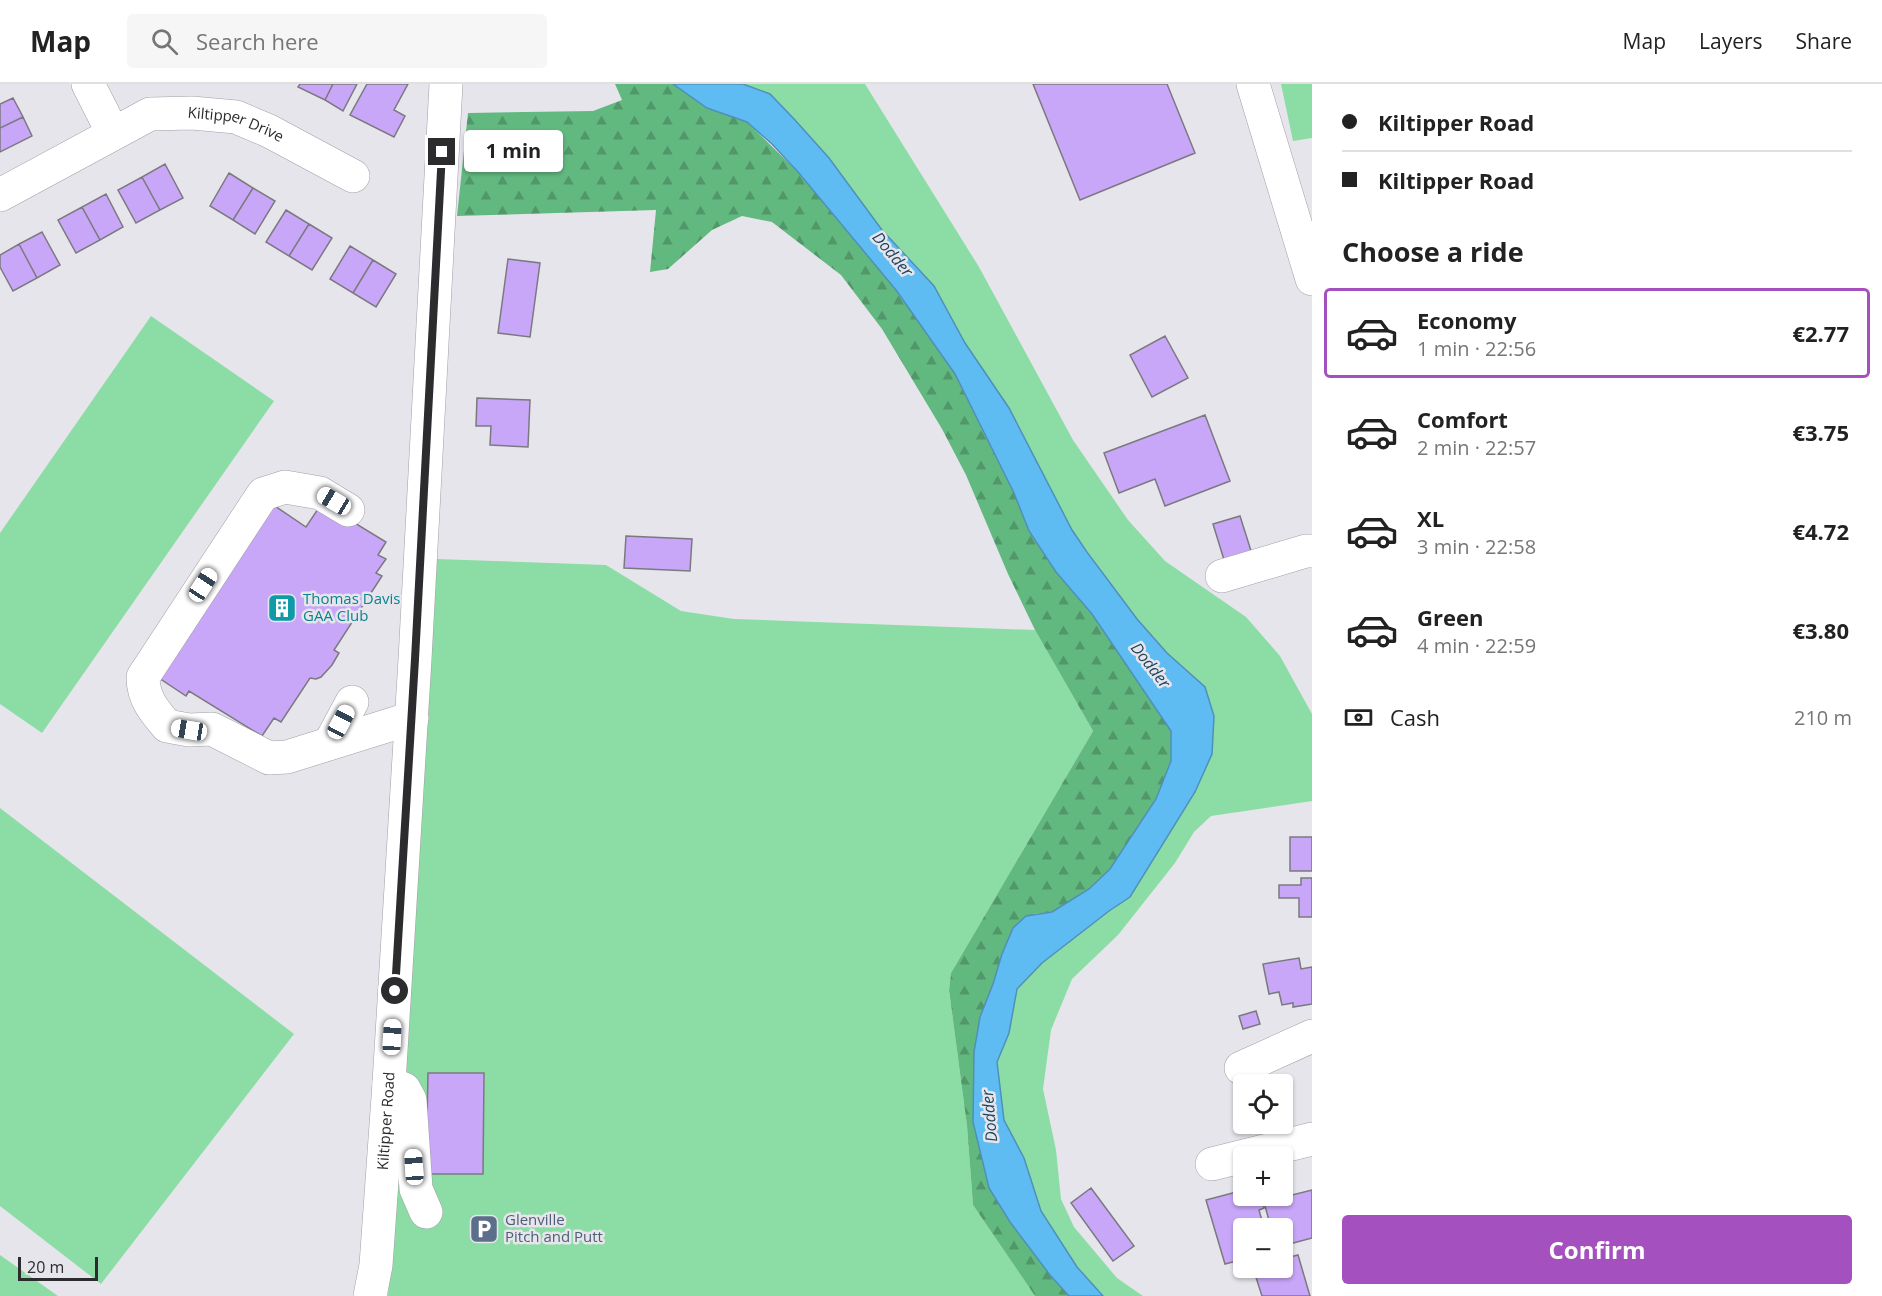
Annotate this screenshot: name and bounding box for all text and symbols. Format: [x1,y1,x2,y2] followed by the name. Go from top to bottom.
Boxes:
[127,14,547,68] search box
[30,22,91,60] text: Map
[148,25,181,58] icon: search
[196,26,319,56] text: Search here
[1623,27,1666,55] text: Map
[1699,27,1763,55] text: Layers
[1796,27,1852,55] text: Share
[187,102,288,146] street label: Kiltipper Drive
[1378,107,1534,137] text: Kiltipper Road
[463,131,562,173] callout: 1 min
[486,137,541,164] text: 1 min
[428,138,455,165] route end
[1378,165,1534,195] text: Kiltipper Road
[868,227,919,282] water label: Dodder
[1342,233,1524,270] text: Choose a ride
[1417,305,1516,335] text: Economy
[1345,306,1399,360] icon: car
[1792,318,1849,348] text: €2.77
[1417,335,1536,362] text: 1 min · 22:56
[1417,404,1508,434] text: Comfort
[1345,405,1399,459] icon: car
[1792,417,1849,447] text: €3.75
[1417,434,1536,461] text: 2 min · 22:57
[314,484,354,518] car
[1417,503,1444,533] text: XL
[1345,504,1399,558] icon: car
[1792,516,1849,546] text: €4.72
[1417,533,1536,560] text: 3 min · 22:58
[186,565,220,605] car
[303,588,400,625] place label: Thomas Davis GAA Club
[266,592,298,624] building icon: Thomas Davis GAA Club
[1417,602,1483,632] text: Green
[1345,603,1399,657] icon: car
[1792,615,1849,645] text: €3.80
[1417,632,1536,659] text: 4 min · 22:59
[1126,638,1176,693] water label: Dodder
[1342,701,1375,734] icon: cash
[325,702,357,742] car
[1390,702,1440,732] text: Cash
[1794,704,1852,731] text: 210 m
[170,718,208,742] car
[381,977,408,1004] route start
[382,1019,402,1055] car
[372,1071,399,1171] street label: Kiltipper Road
[1233,1074,1293,1278] map controls
[1233,1074,1293,1134] button: locate
[976,1088,1002,1143] water label: Dodder
[1233,1146,1293,1206] button: +
[404,1148,424,1186] car
[505,1209,603,1246] place label: Glenville Pitch and Putt
[468,1213,500,1245] parking icon: Glenville Pitch and Putt
[1342,1215,1852,1284] button: Confirm
[1233,1218,1293,1278] button: −
[18,1254,98,1282] scale bar
[27,1256,64,1278] text: 20 m

